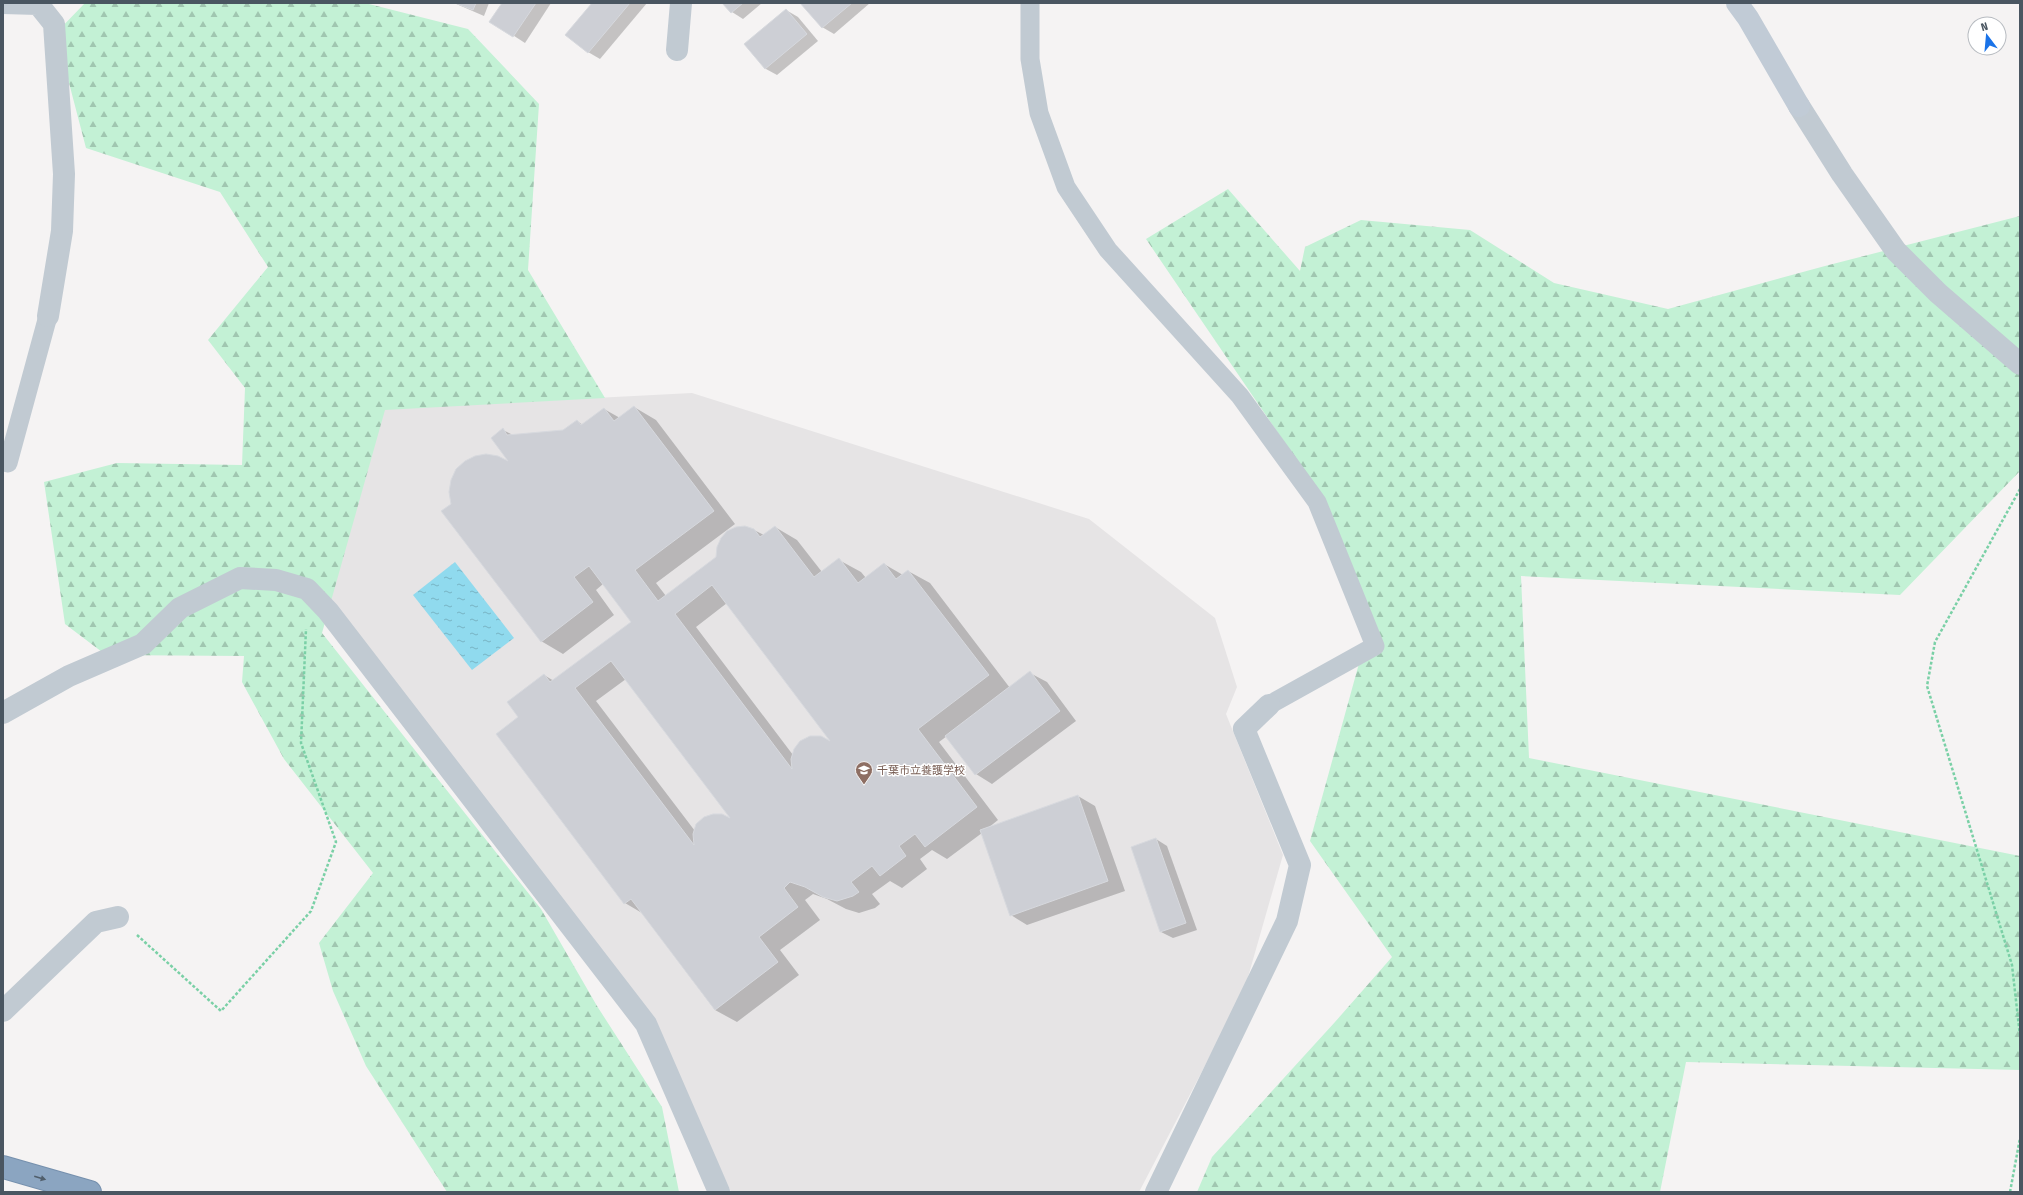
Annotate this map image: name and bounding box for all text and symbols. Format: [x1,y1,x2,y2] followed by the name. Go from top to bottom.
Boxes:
[1967,16,2007,56] north arrow
[1979,20,1989,34] text: N
[854,760,874,785] school or university icon: 千葉市立養護学校
[877,764,965,777] place label: 千葉市立養護学校
[35,1175,47,1181] one-way arrow

